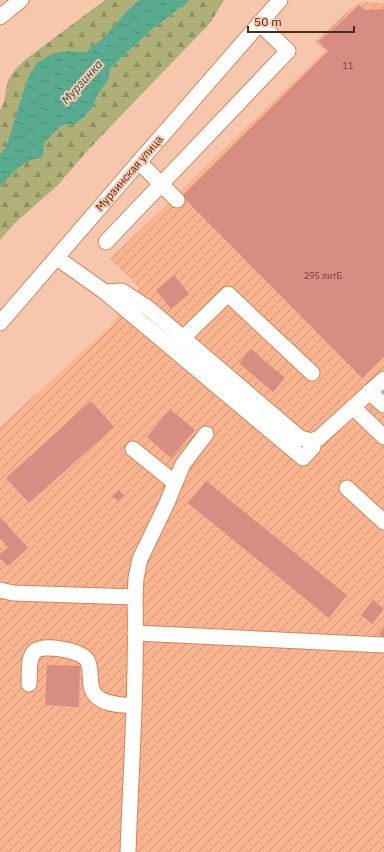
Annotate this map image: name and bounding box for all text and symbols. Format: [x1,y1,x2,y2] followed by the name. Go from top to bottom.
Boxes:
[248,8,354,34] scale bar
[254,14,282,29] text: 50 m
[58,56,105,107] water label: Мурзинка
[343,60,353,71] house number: 11
[92,132,166,214] street label: Мурзинская улица
[304,270,343,281] house number: 295 литБ

